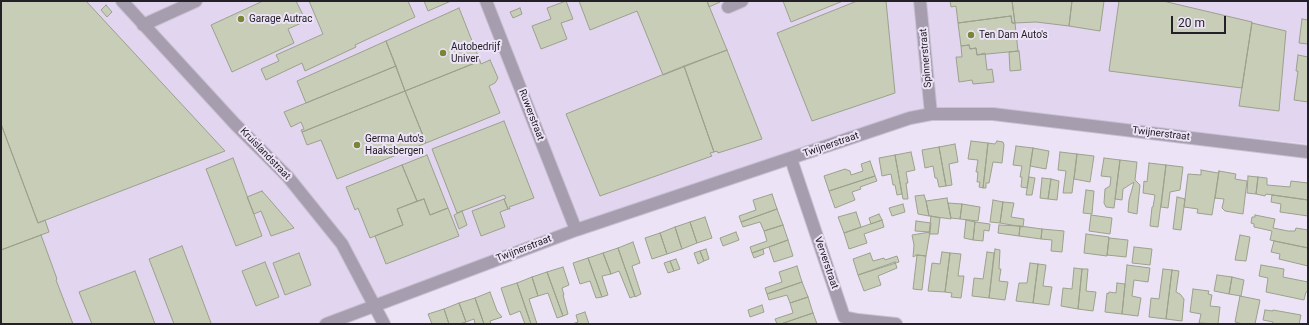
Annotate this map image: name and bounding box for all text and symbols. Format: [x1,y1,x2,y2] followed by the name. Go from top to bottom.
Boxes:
[1173,8,1228,34] scale bar
[249,13,312,25] place label: Garage Autrac
[236,14,246,24] marker: Garage Autrac
[1178,16,1205,30] text: 20 m
[917,28,935,88] street label: Spinnerstraat
[979,29,1048,41] place label: Ten Dam Auto's
[966,30,976,40] marker: Ten Dam Auto's
[451,41,500,64] place label: Autobedrijf Univer
[438,48,448,58] marker: Autobedrijf Univer
[516,88,546,142] street label: Ruwerstraat
[1131,125,1191,143] street label: Twijnerstraat
[237,126,293,182] street label: Kruislandstraat
[802,130,860,160] street label: Twijnerstraat
[365,133,424,156] place label: Germa Auto's Haaksbergen
[352,140,362,150] marker: Germa Auto's Haaksbergen
[495,233,553,265] street label: Twijnerstraat
[812,235,840,291] street label: Ververstraat

